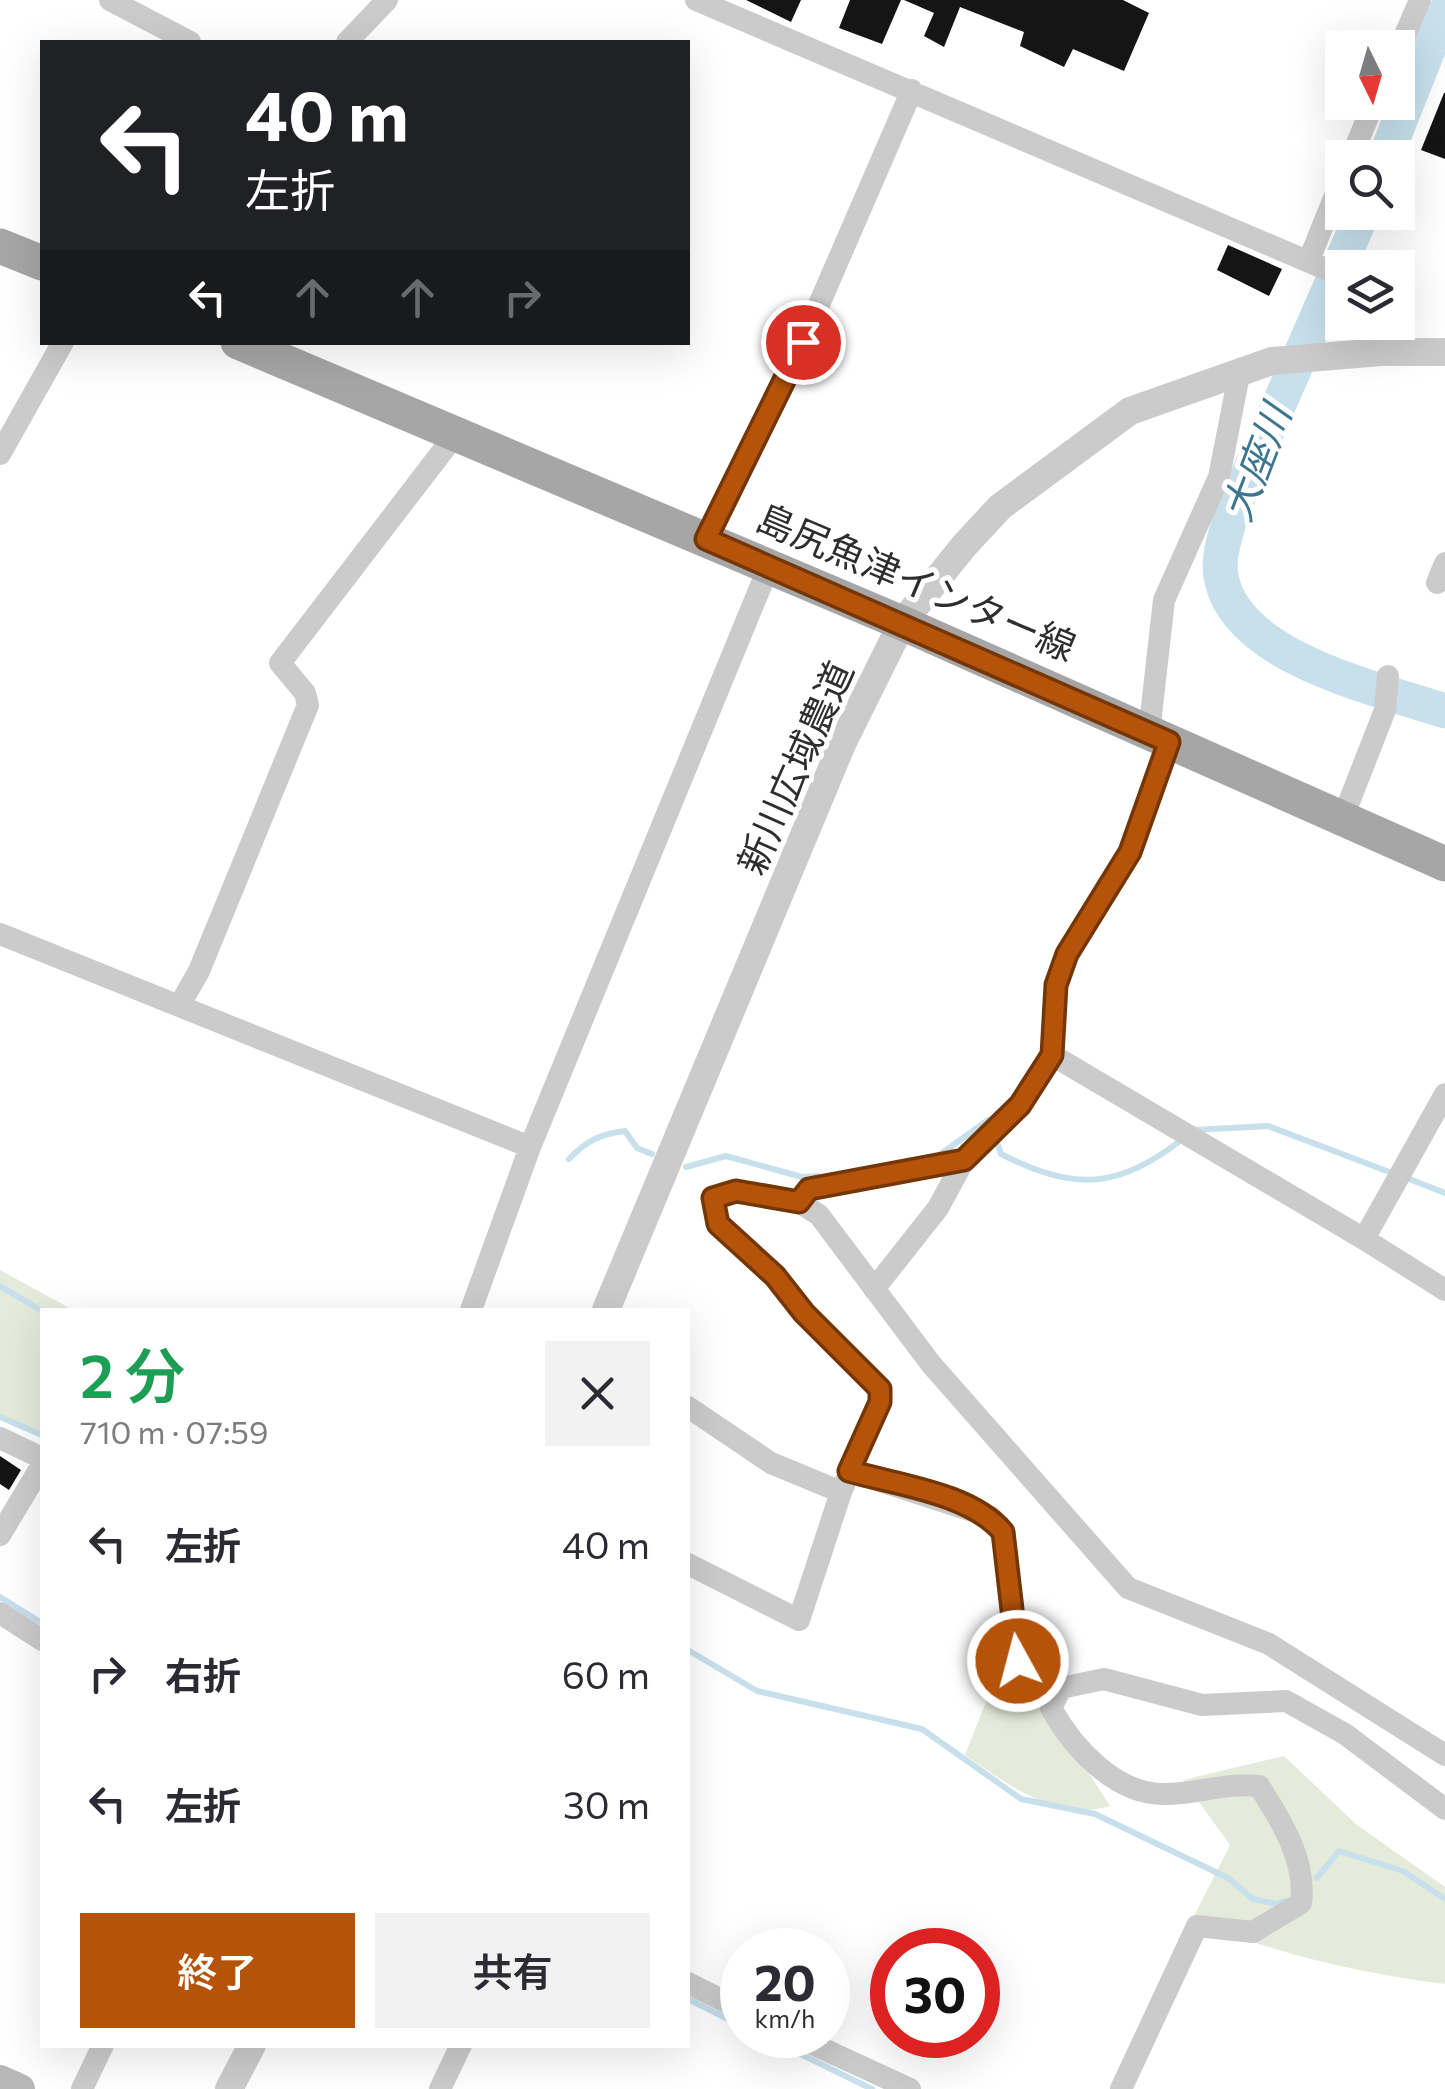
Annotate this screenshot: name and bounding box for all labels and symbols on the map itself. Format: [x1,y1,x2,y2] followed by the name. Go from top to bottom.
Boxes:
[1325,30,1415,120] north arrow
[761,300,846,385] pin
[1210,394,1300,527] water label: 大座川
[750,492,1084,669] street label: 島尻魚津インター線
[726,653,862,881] street label: 新川広域農道
[966,1609,1070,1713] position arrow
[870,1928,1000,2058] speed limit sign: 30

